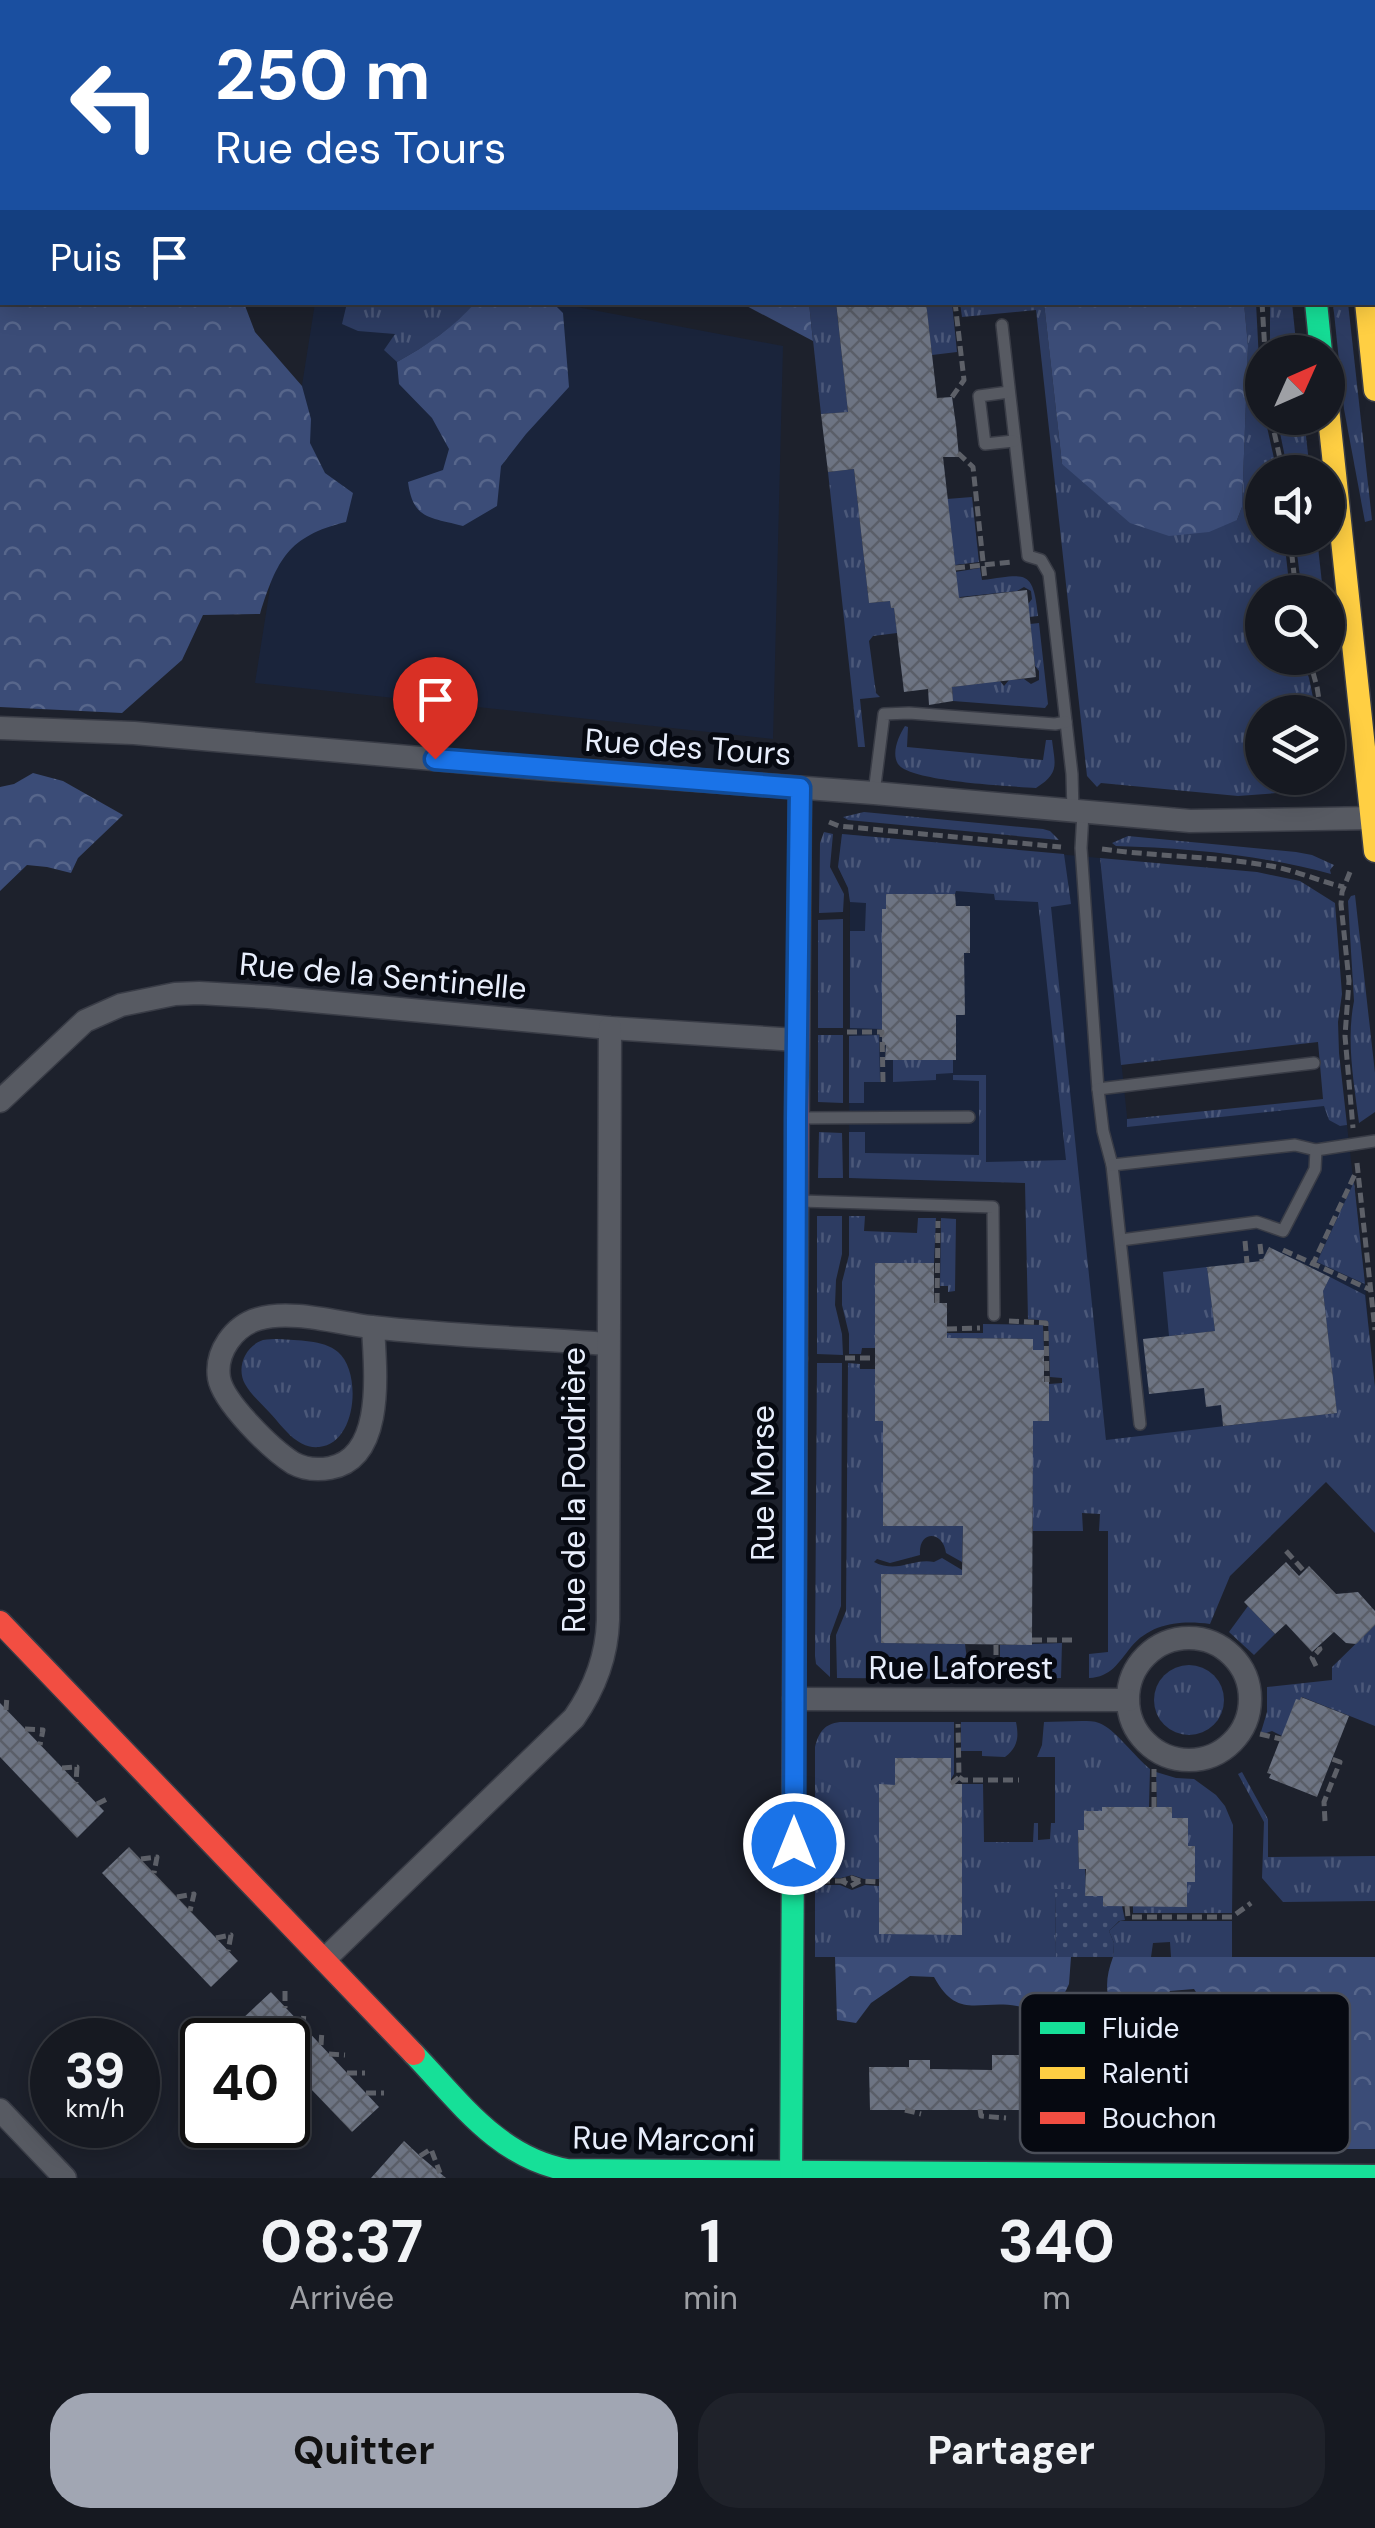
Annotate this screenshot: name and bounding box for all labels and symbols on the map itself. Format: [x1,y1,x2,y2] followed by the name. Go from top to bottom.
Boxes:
[1245,335,1345,435] north arrow
[393,657,478,760] pin
[583,719,793,775] street label: Rue des Tours
[238,943,528,1009] street label: Rue de la Sentinelle
[553,1347,595,1633] street label: Rue de la Poudrière
[742,1405,784,1561] street label: Rue Morse
[869,1647,1053,1689] street label: Rue Laforest
[742,1792,846,1896] position arrow
[1020,1993,1350,2153] legend
[1102,2010,1179,2047] text: Fluide
[180,2018,310,2148] speed limit sign: 40
[1102,2055,1189,2092] text: Ralenti
[1102,2100,1216,2137] text: Bouchon
[572,2116,756,2162] street label: Rue Marconi

